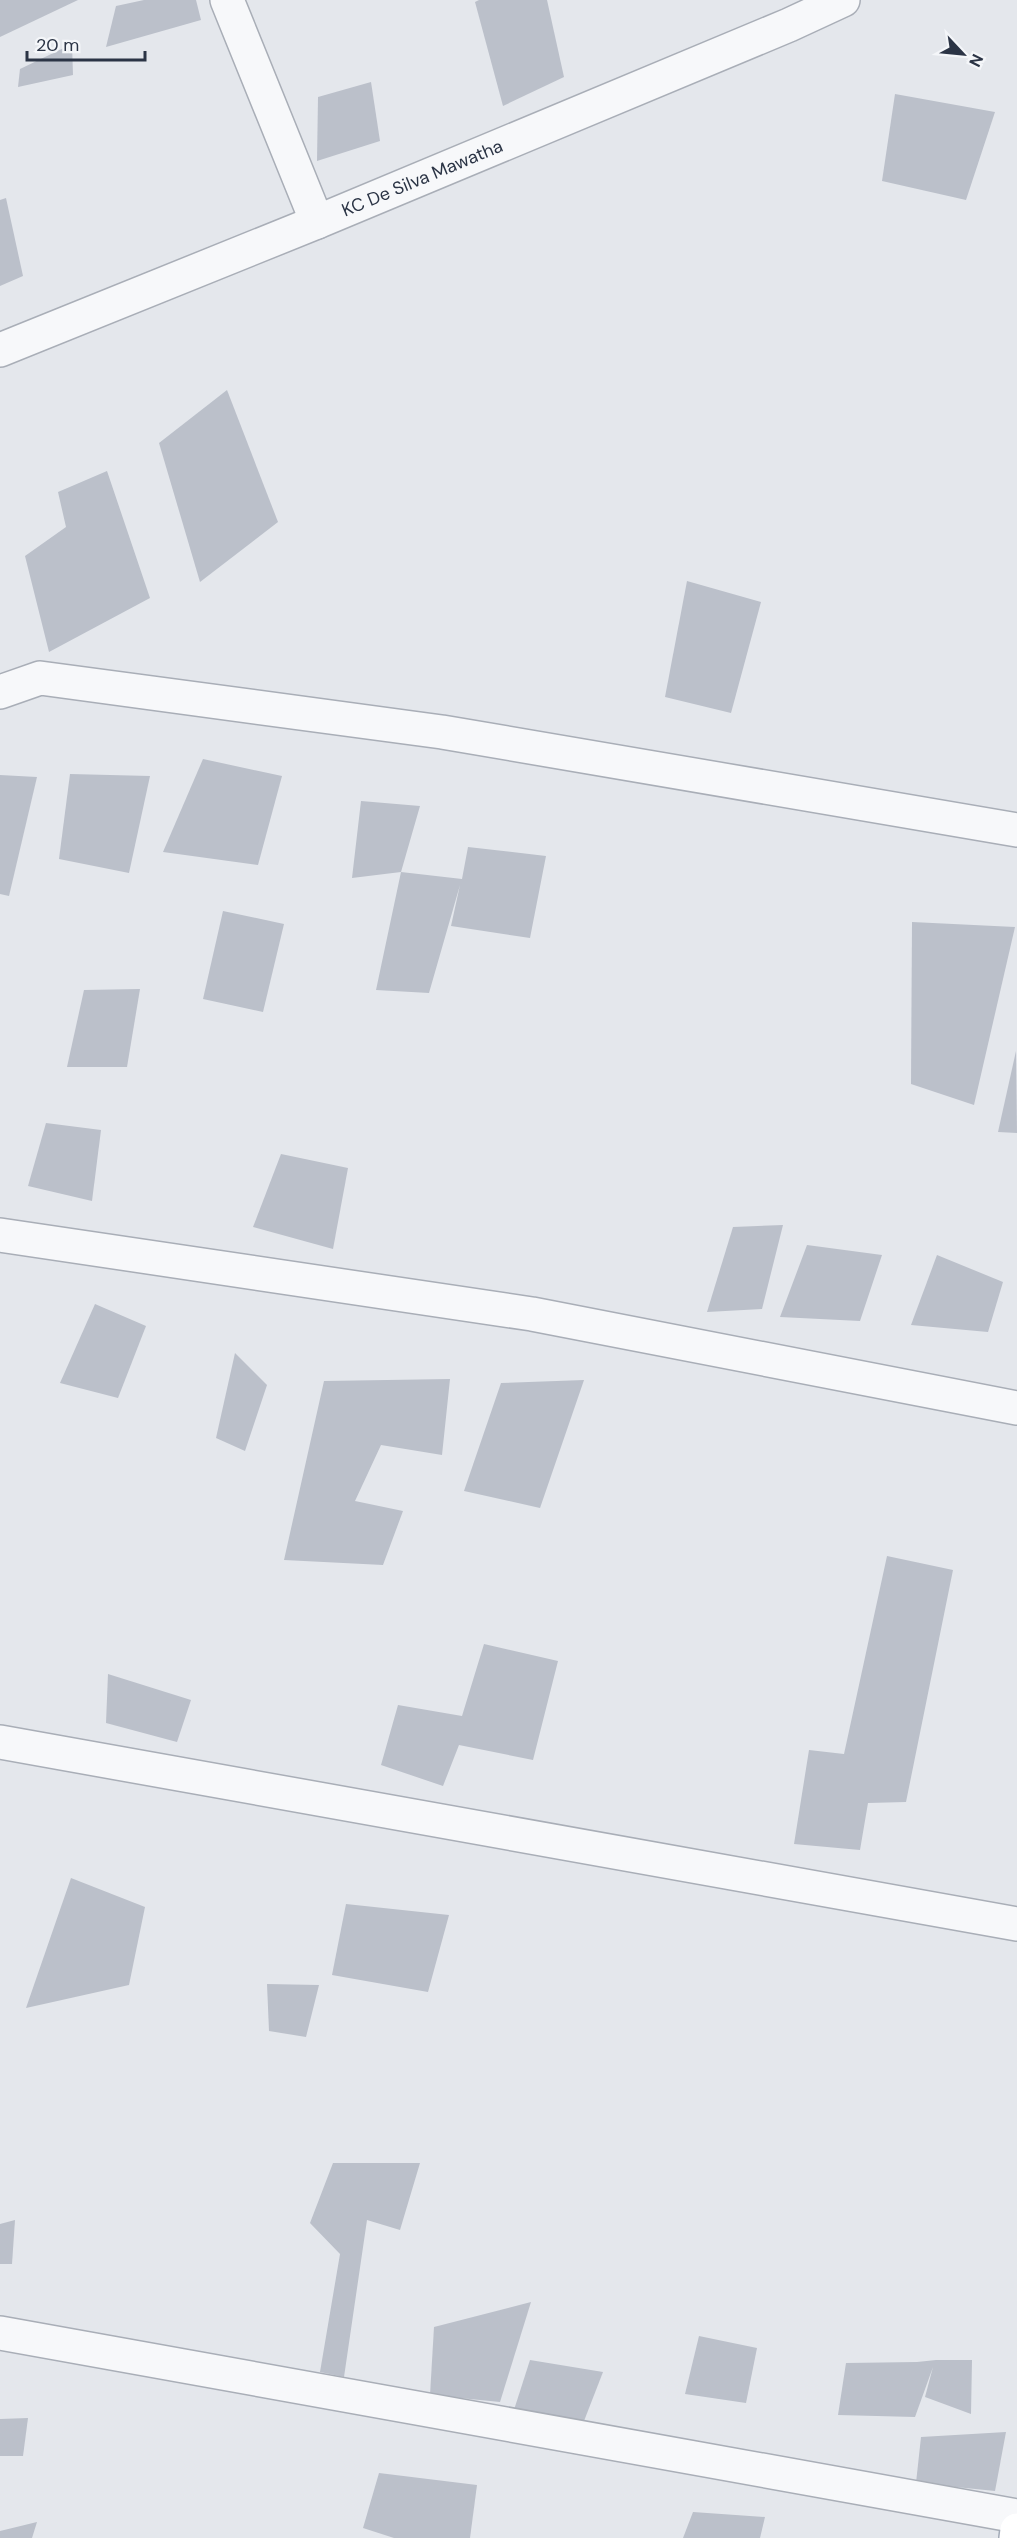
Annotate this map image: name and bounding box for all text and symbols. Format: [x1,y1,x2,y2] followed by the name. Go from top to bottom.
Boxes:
[27,24,146,62] scale bar
[933,24,993,84] north arrow
[36,33,79,57] text: 20 m
[964,51,988,70] text: N
[338,134,506,222] street label: KC De Silva Mawatha

